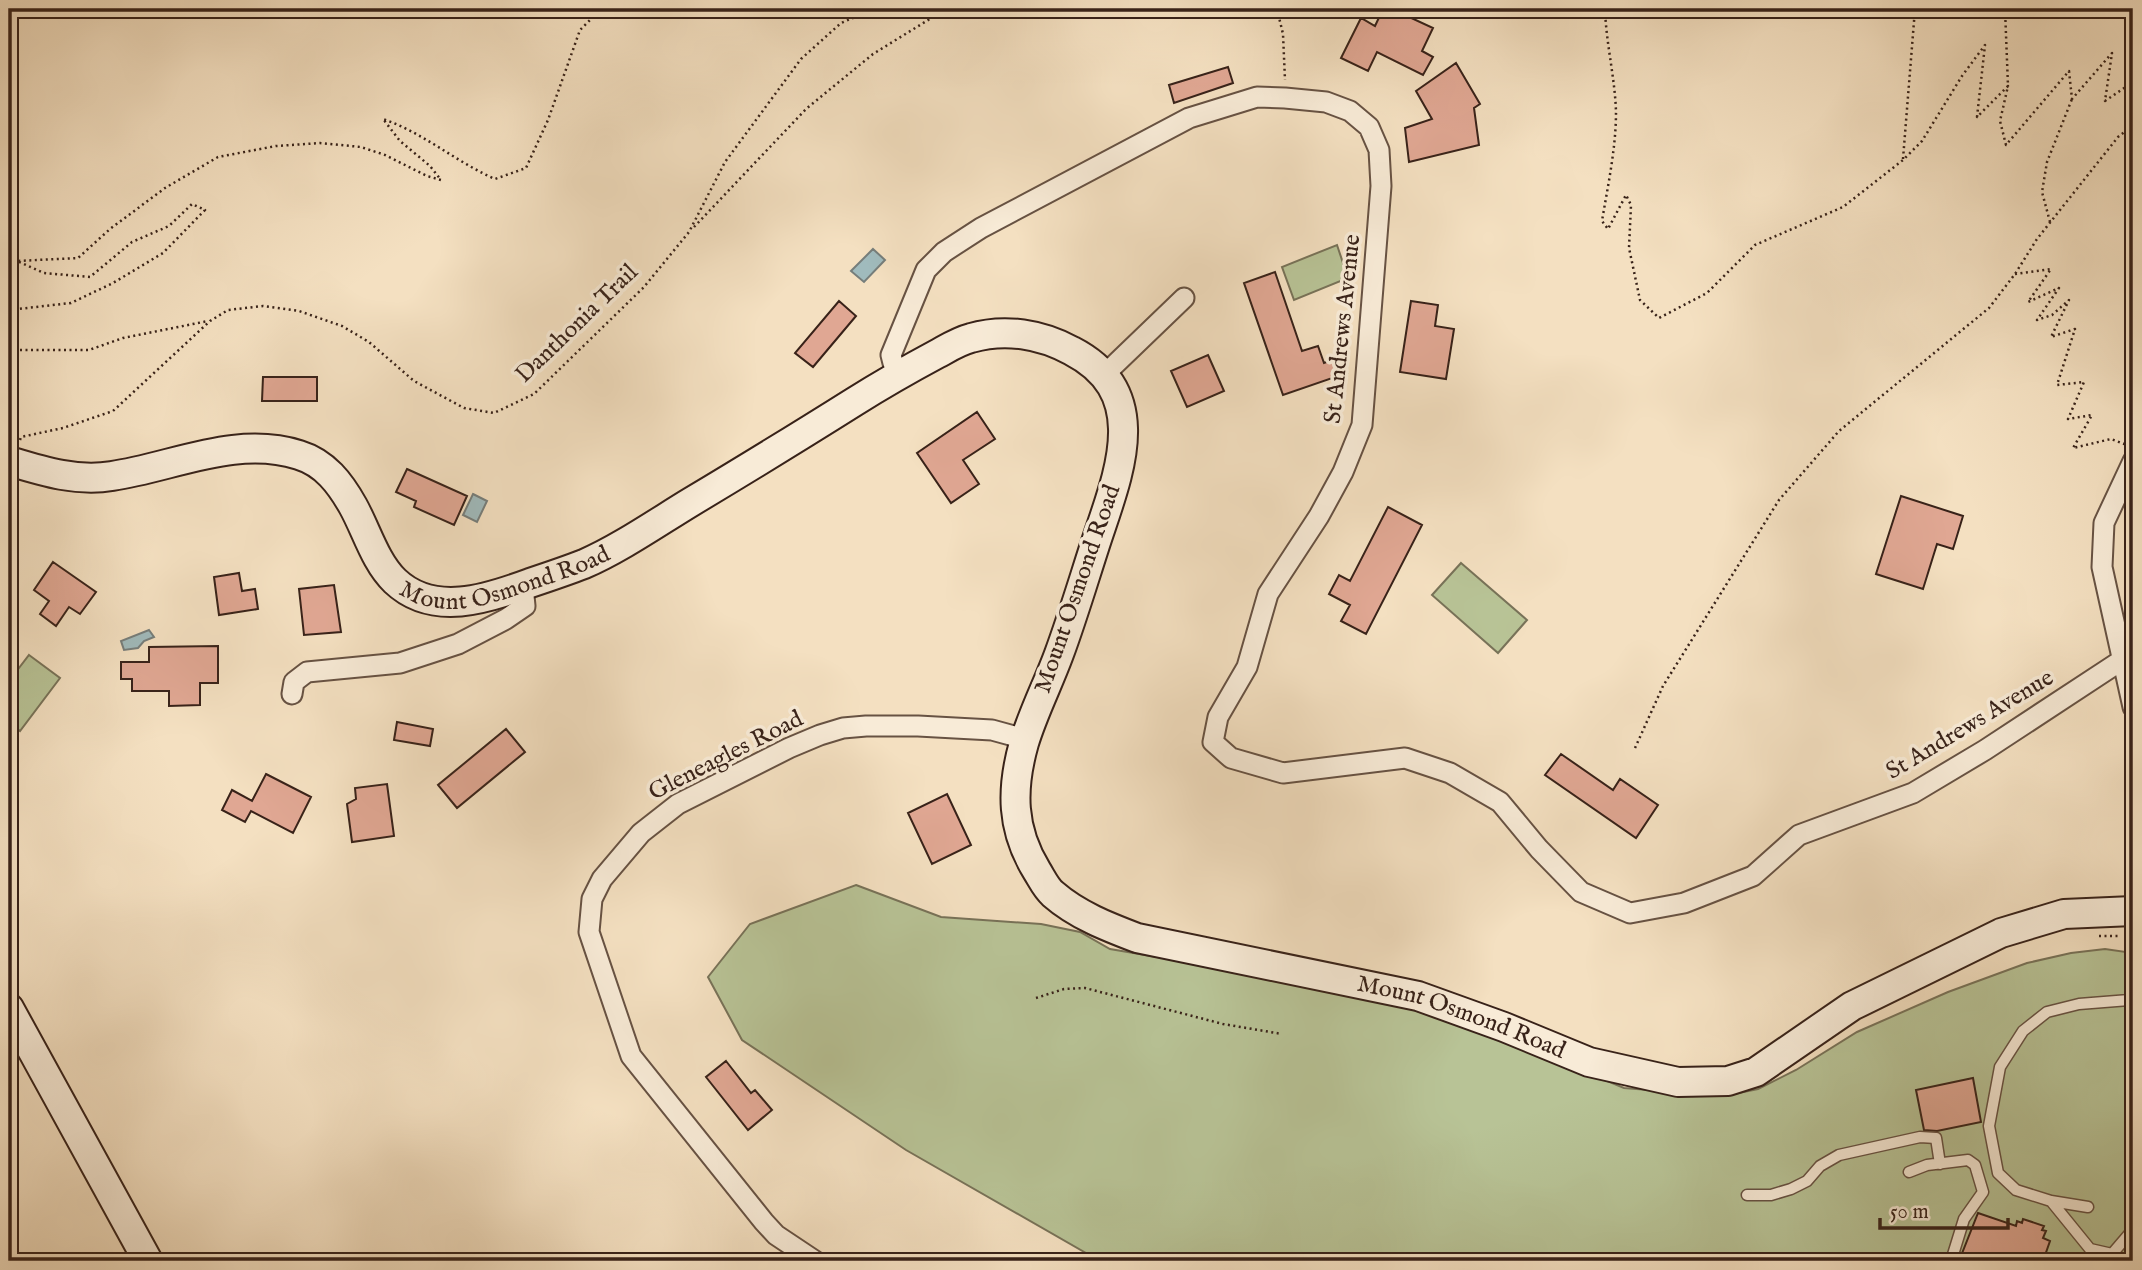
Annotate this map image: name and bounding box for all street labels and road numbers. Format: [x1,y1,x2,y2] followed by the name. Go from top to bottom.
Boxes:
[1318,233,1368,425] street label: St Andrews Avenue
[509,257,645,390] street label: Danthonia Trail
[1028,480,1128,697] street label: Mount Osmond Road
[394,538,615,618] street label: Mount Osmond Road
[1881,663,2059,787] street label: St Andrews Avenue
[644,704,809,808] street label: Gleneagles Road
[1354,968,1570,1066] street label: Mount Osmond Road

